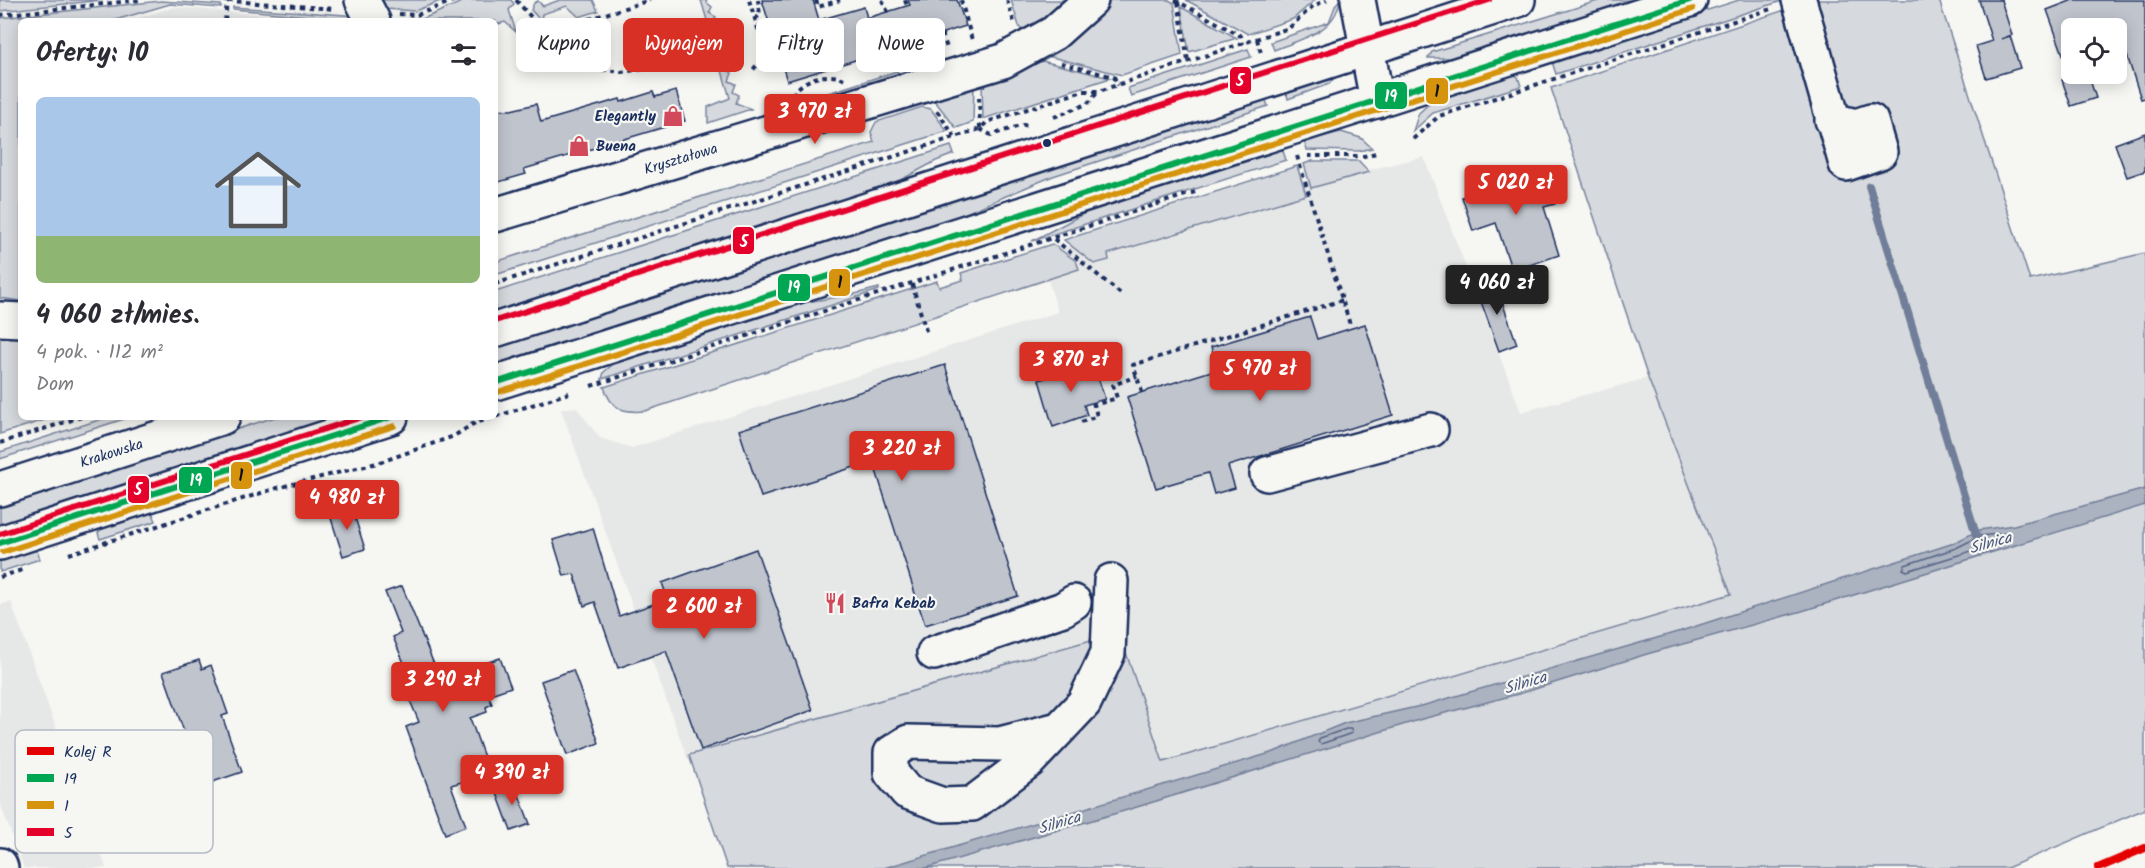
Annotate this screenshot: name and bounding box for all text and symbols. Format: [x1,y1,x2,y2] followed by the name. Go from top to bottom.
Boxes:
[516,18,611,72] chip: Kupno
[623,18,744,72] chip: Wynajem
[756,18,844,72] chip: Filtry
[856,18,945,72] chip: Nowe
[2061,18,2127,84] map controls
[2061,18,2127,84] button: locate
[36,33,148,75] text: Oferty: 10
[447,38,480,71] icon: filters
[1229,66,1252,95] line badge: 5
[1235,69,1246,94] text: 5
[1425,77,1449,105] line badge: 1
[1435,80,1440,105] text: 1
[1374,81,1408,110] line badge: 19
[1385,85,1397,110] text: 19
[753,94,877,145] pin: 3 970 zł
[778,97,852,129] text: 3 970 zł
[661,104,685,128] shop icon: Elegantly
[595,105,656,129] place label: Elegantly
[567,134,591,158] shop icon: Buena
[596,135,636,159] place label: Buena
[204,136,312,244] icon: home
[641,137,721,182] street label: Kryształowa
[1041,137,1053,149] unlabelled marker
[1454,165,1578,216] pin: 5 020 zł
[1479,168,1553,200] text: 5 020 zł
[732,226,755,255] line badge: 5
[739,230,750,255] text: 5
[1435,265,1559,316] pin: 4 060 zł
[828,268,851,297] line badge: 1
[1460,268,1534,300] text: 4 060 zł
[838,271,843,296] text: 1
[777,273,811,302] line badge: 19
[788,276,800,301] text: 19
[36,295,200,337] text: 4 060 zł/mies.
[36,337,163,369] text: 4 pok. · 112 m²
[1009,342,1133,393] pin: 3 870 zł
[1033,345,1109,377] text: 3 870 zł
[1198,351,1322,402] pin: 5 970 zł
[1224,354,1296,386] text: 5 970 zł
[36,369,74,401] text: Dom
[840,431,964,482] pin: 3 220 zł
[77,433,146,475] street label: Krakowska
[863,434,941,466] text: 3 220 zł
[230,461,253,490] line badge: 1
[239,464,244,489] text: 1
[178,466,213,494] line badge: 19
[190,469,202,494] text: 19
[127,475,150,504] line badge: 5
[133,478,144,503] text: 5
[285,480,409,531] pin: 4 980 zł
[309,483,385,515] text: 4 980 zł
[1966,525,2016,561] water label: Silnica
[642,589,766,640] pin: 2 600 zł
[823,591,847,615] restaurant icon: Bafra Kebab
[666,592,742,624] text: 2 600 zł
[852,592,936,616] place label: Bafra Kebab
[381,662,505,713] pin: 3 290 zł
[405,665,481,697] text: 3 290 zł
[1501,665,1551,702] water label: Silnica
[15,730,213,853] legend
[64,740,112,765] text: Kolej R
[450,755,574,806] pin: 4 390 zł
[475,758,549,790] text: 4 390 zł
[64,767,77,792] text: 19
[64,794,69,819] text: 1
[1035,805,1085,842] water label: Silnica
[64,821,74,846] text: 5

